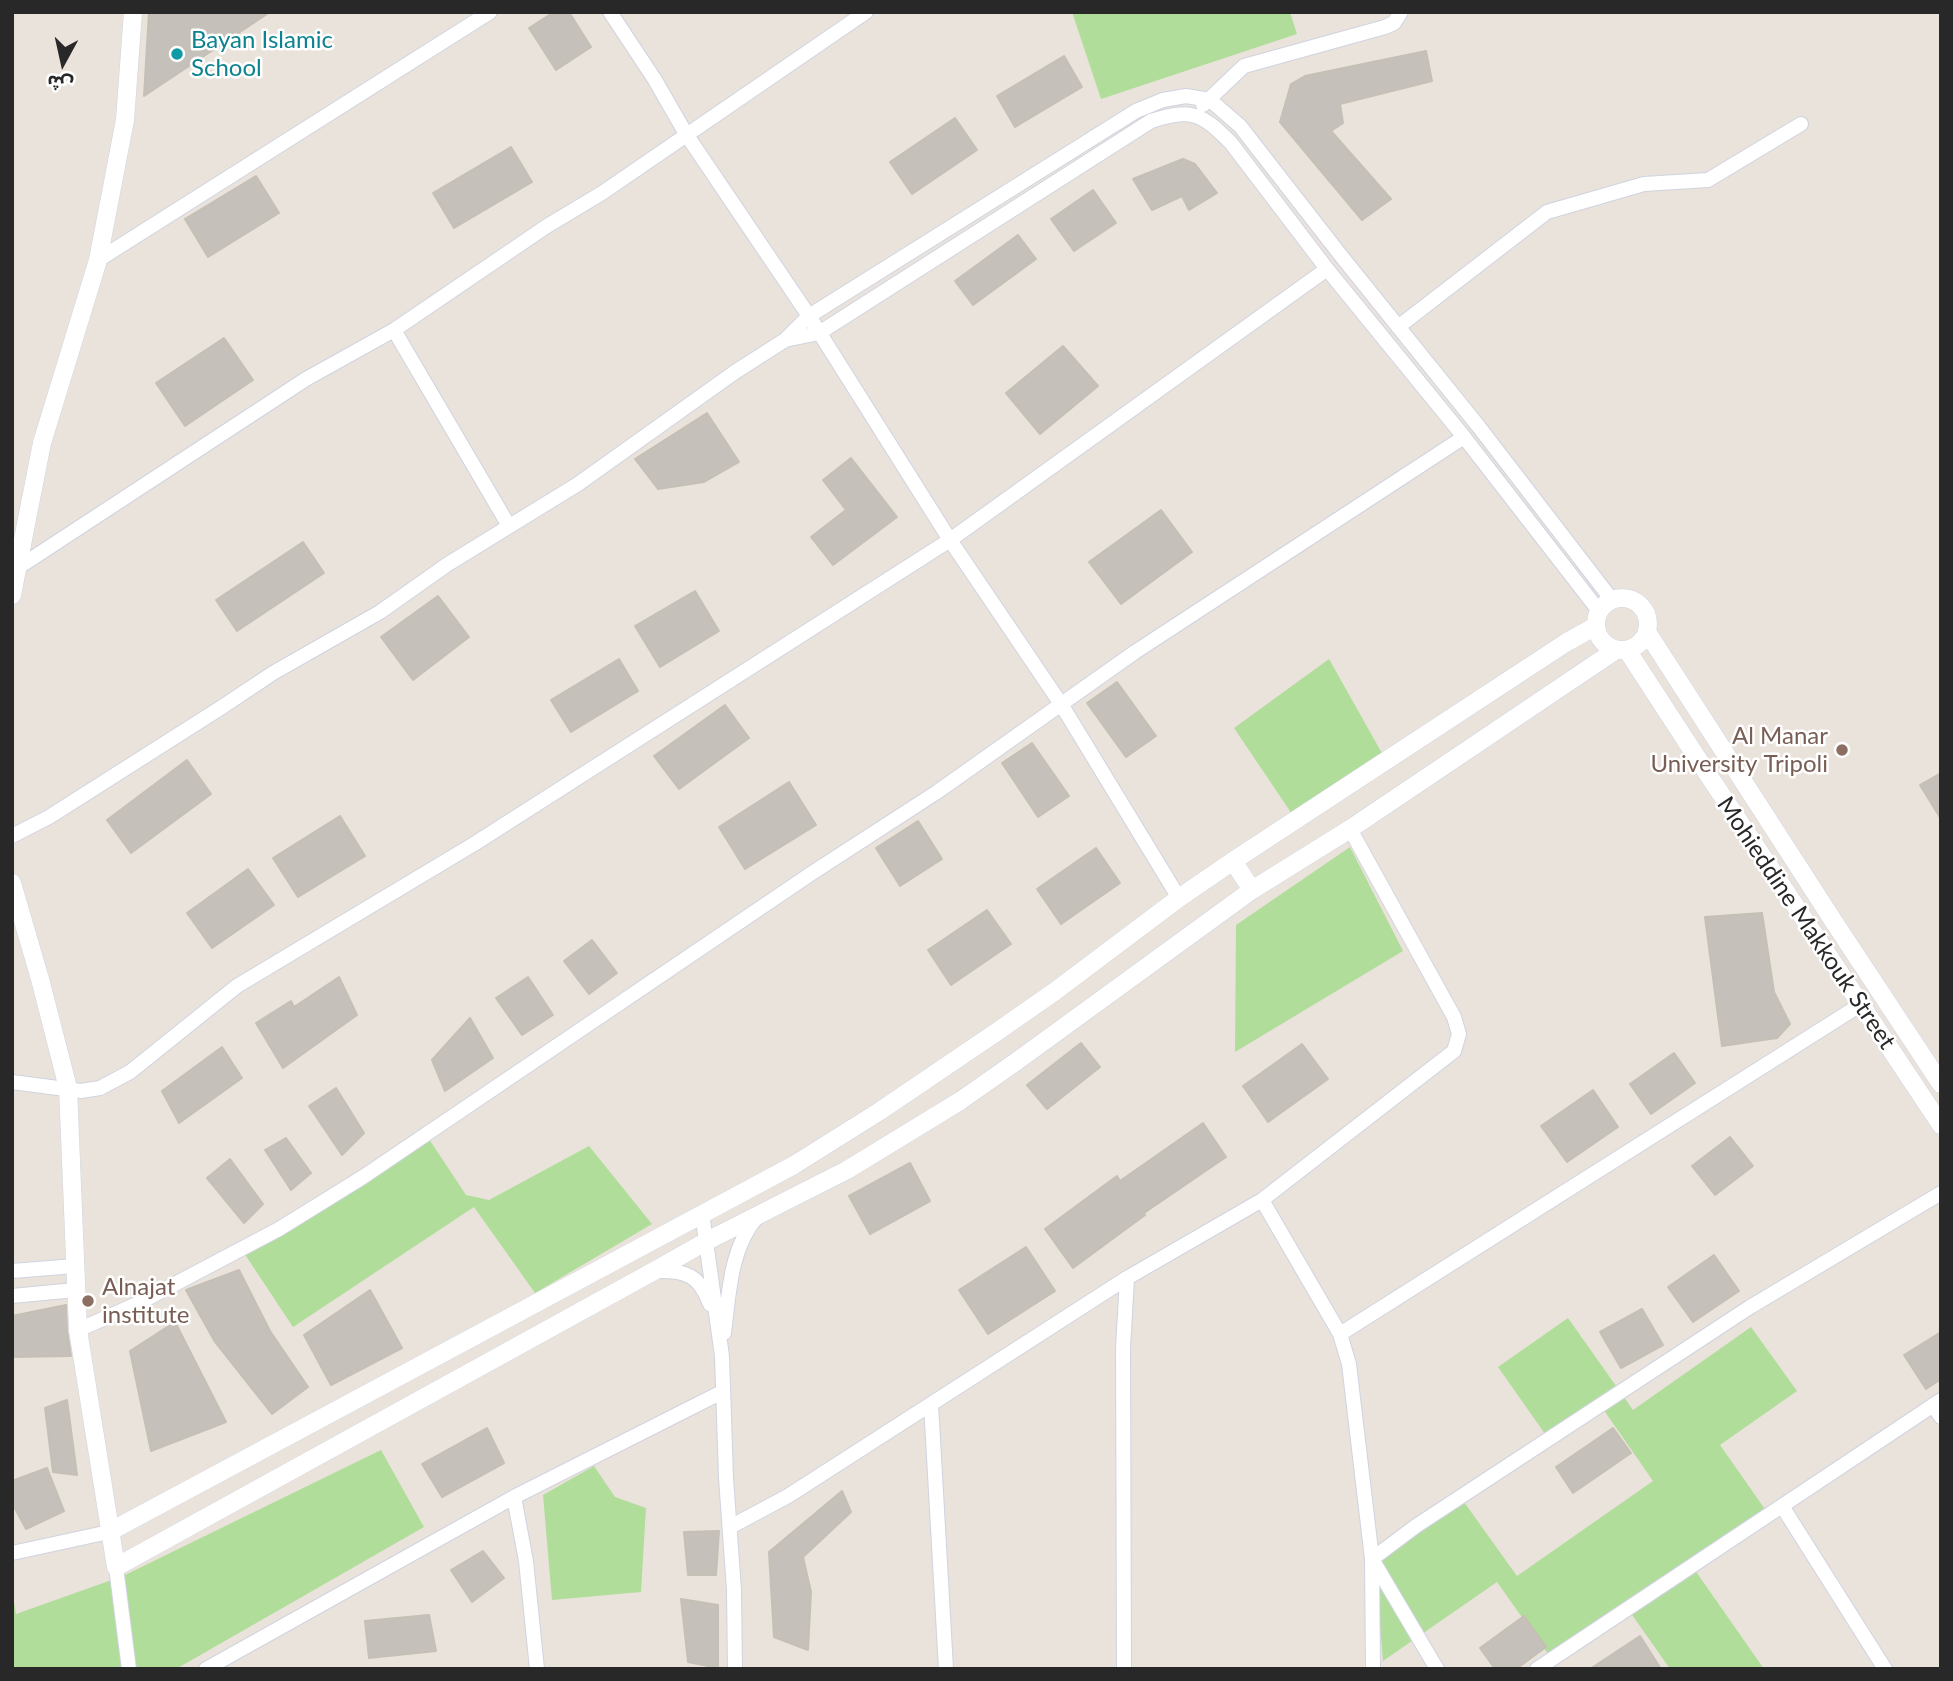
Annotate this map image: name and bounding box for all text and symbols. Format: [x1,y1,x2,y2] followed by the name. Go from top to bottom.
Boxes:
[191,26,333,82] place label: Bayan Islamic School
[28,28,98,98] north arrow
[169,46,185,62] marker: Bayan Islamic School
[46,71,74,97] text: ش
[1650,722,1828,778] place label: Al Manar University Tripoli
[1834,742,1850,758] marker: Al Manar University Tripoli
[1711,791,1901,1055] street label: Mohieddine Makkouk Street
[102,1273,190,1329] place label: Alnajat institute
[80,1293,96,1309] marker: Alnajat institute

